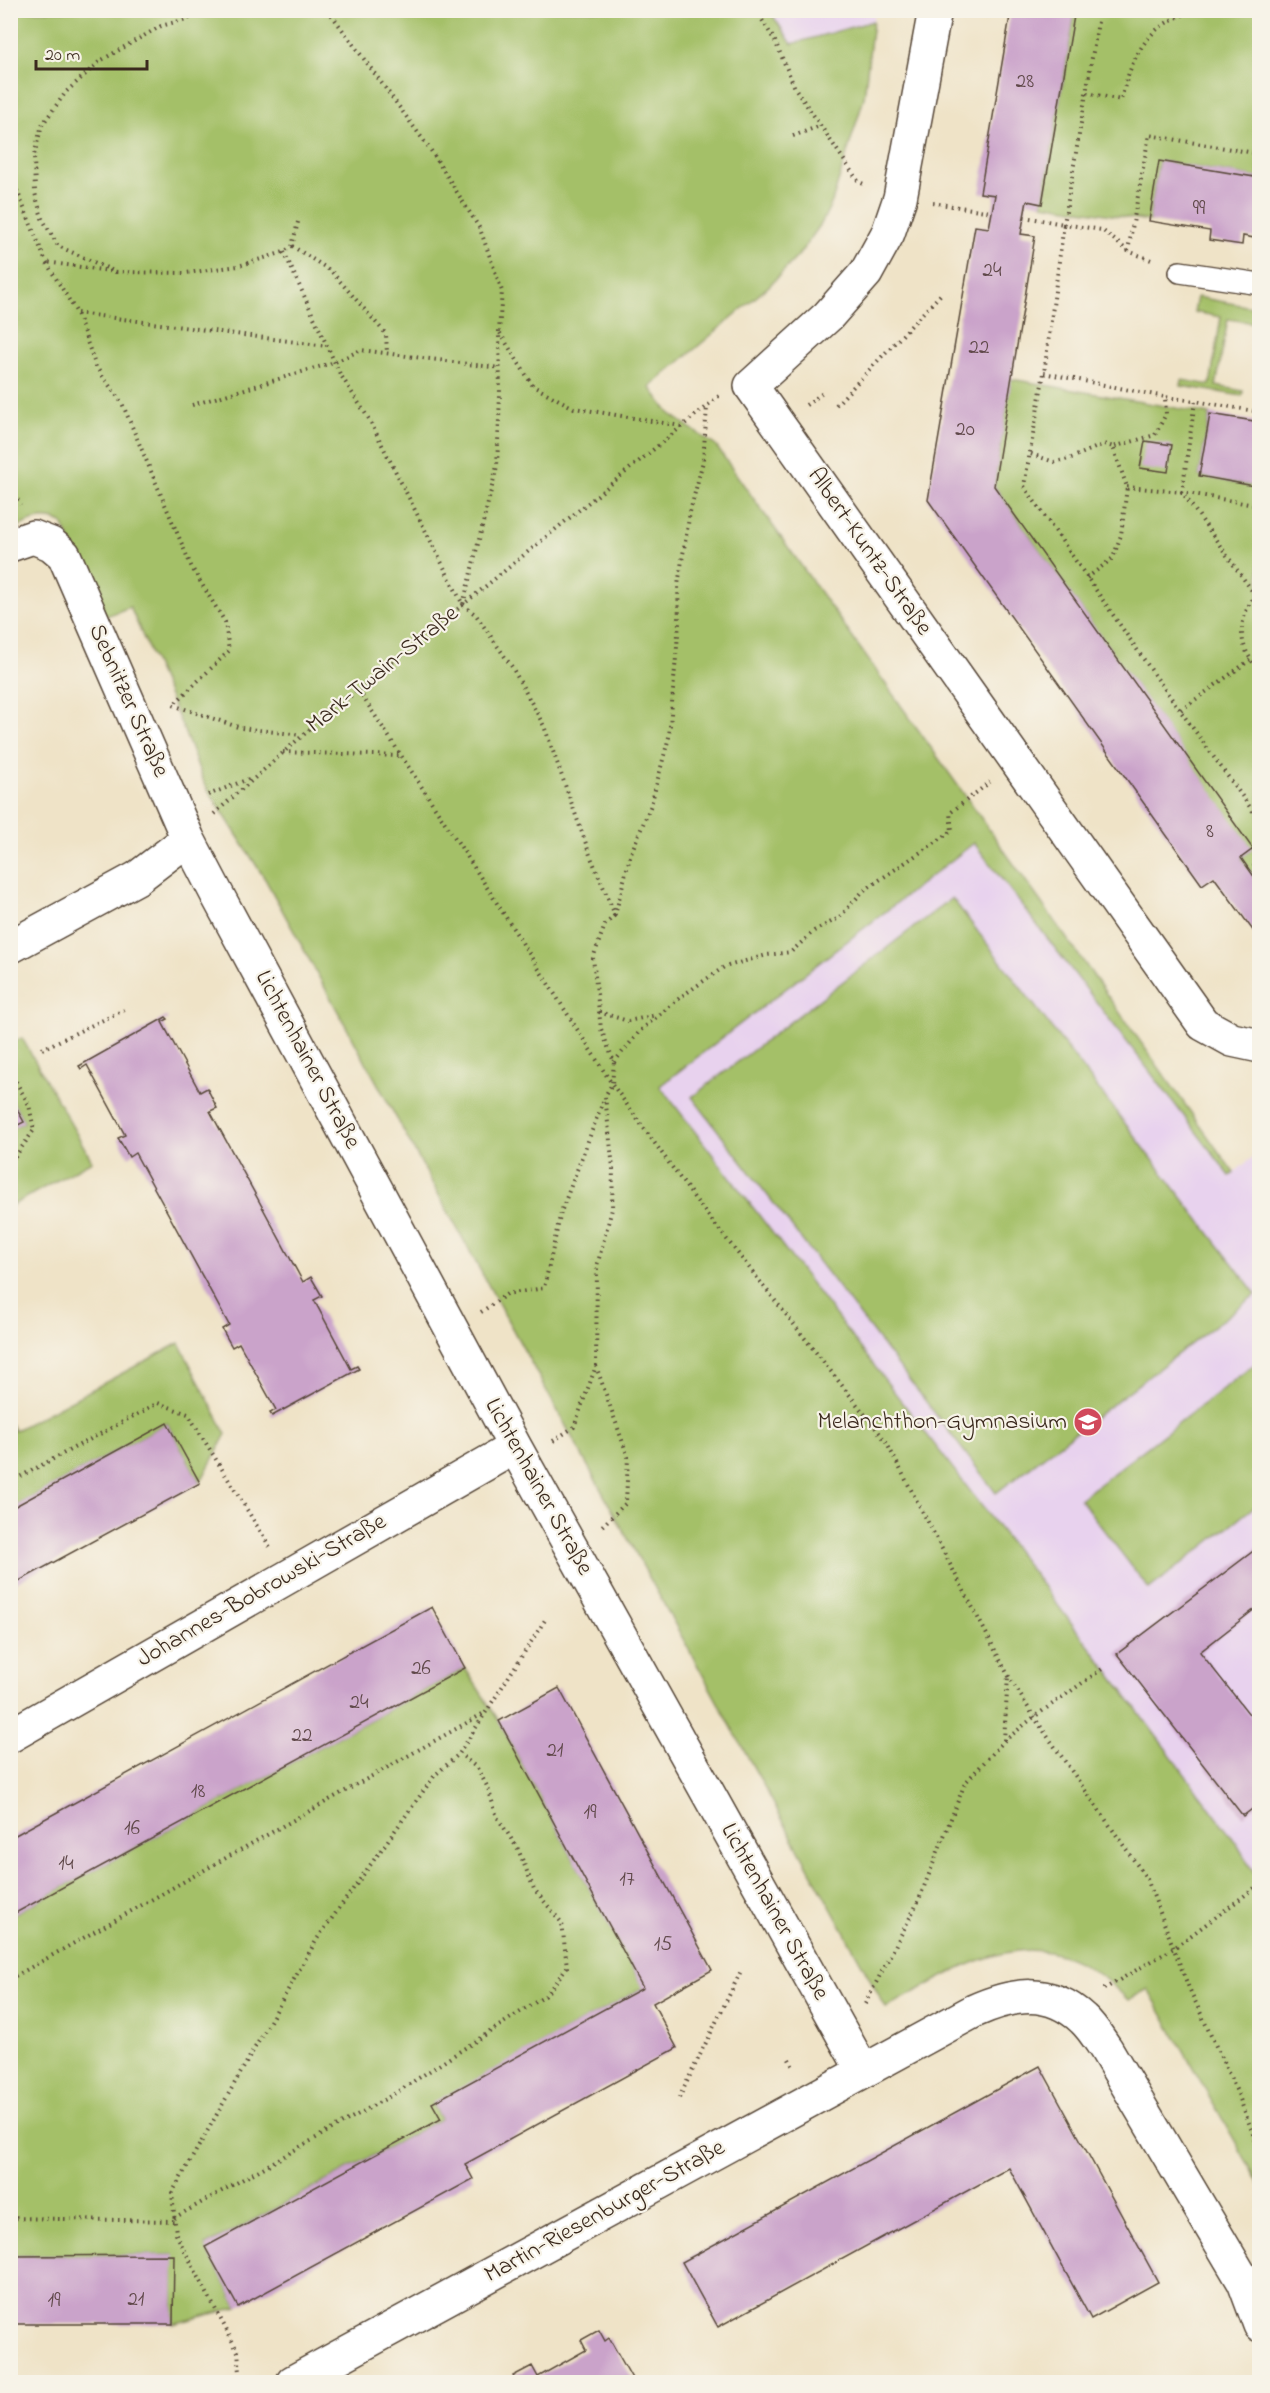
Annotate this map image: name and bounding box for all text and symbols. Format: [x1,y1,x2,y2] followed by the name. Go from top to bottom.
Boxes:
[36,33,147,71] scale bar
[45,43,80,69] text: 20 m
[1016,67,1034,97] house number: 28
[1193,194,1206,224] house number: 99
[982,256,1002,286] house number: 24
[969,333,989,363] house number: 22
[955,415,975,445] house number: 20
[798,461,940,643] street label: Albert-Kuntz-Straße
[299,597,467,743] street label: Mark-Twain-Straße
[79,619,178,783] street label: Sebnitzer Straße
[1206,817,1214,847] house number: 8
[245,964,369,1156] street label: Lichtenhainer Straße
[475,1392,601,1582] street label: Lichtenhainer Straße
[817,1405,1067,1441] place label: Melanchthon-Gymnasium
[1072,1406,1104,1438] school or university icon: Melanchthon-Gymnasium
[131,1505,393,1677] street label: Johannes-Bobrowski-Straße
[411,1654,431,1684] house number: 26
[349,1688,369,1718] house number: 24
[292,1721,312,1751] house number: 22
[546,1736,564,1766] house number: 21
[191,1777,205,1807] house number: 18
[584,1798,597,1828] house number: 19
[124,1814,140,1844] house number: 16
[711,1817,837,2007] street label: Lichtenhainer Straße
[58,1849,74,1879] house number: 14
[619,1865,635,1895] house number: 17
[654,1930,672,1960] house number: 15
[478,2131,732,2293] street label: Martin-Riesenburger-Straße
[127,2285,145,2315] house number: 21
[48,2286,61,2316] house number: 19

